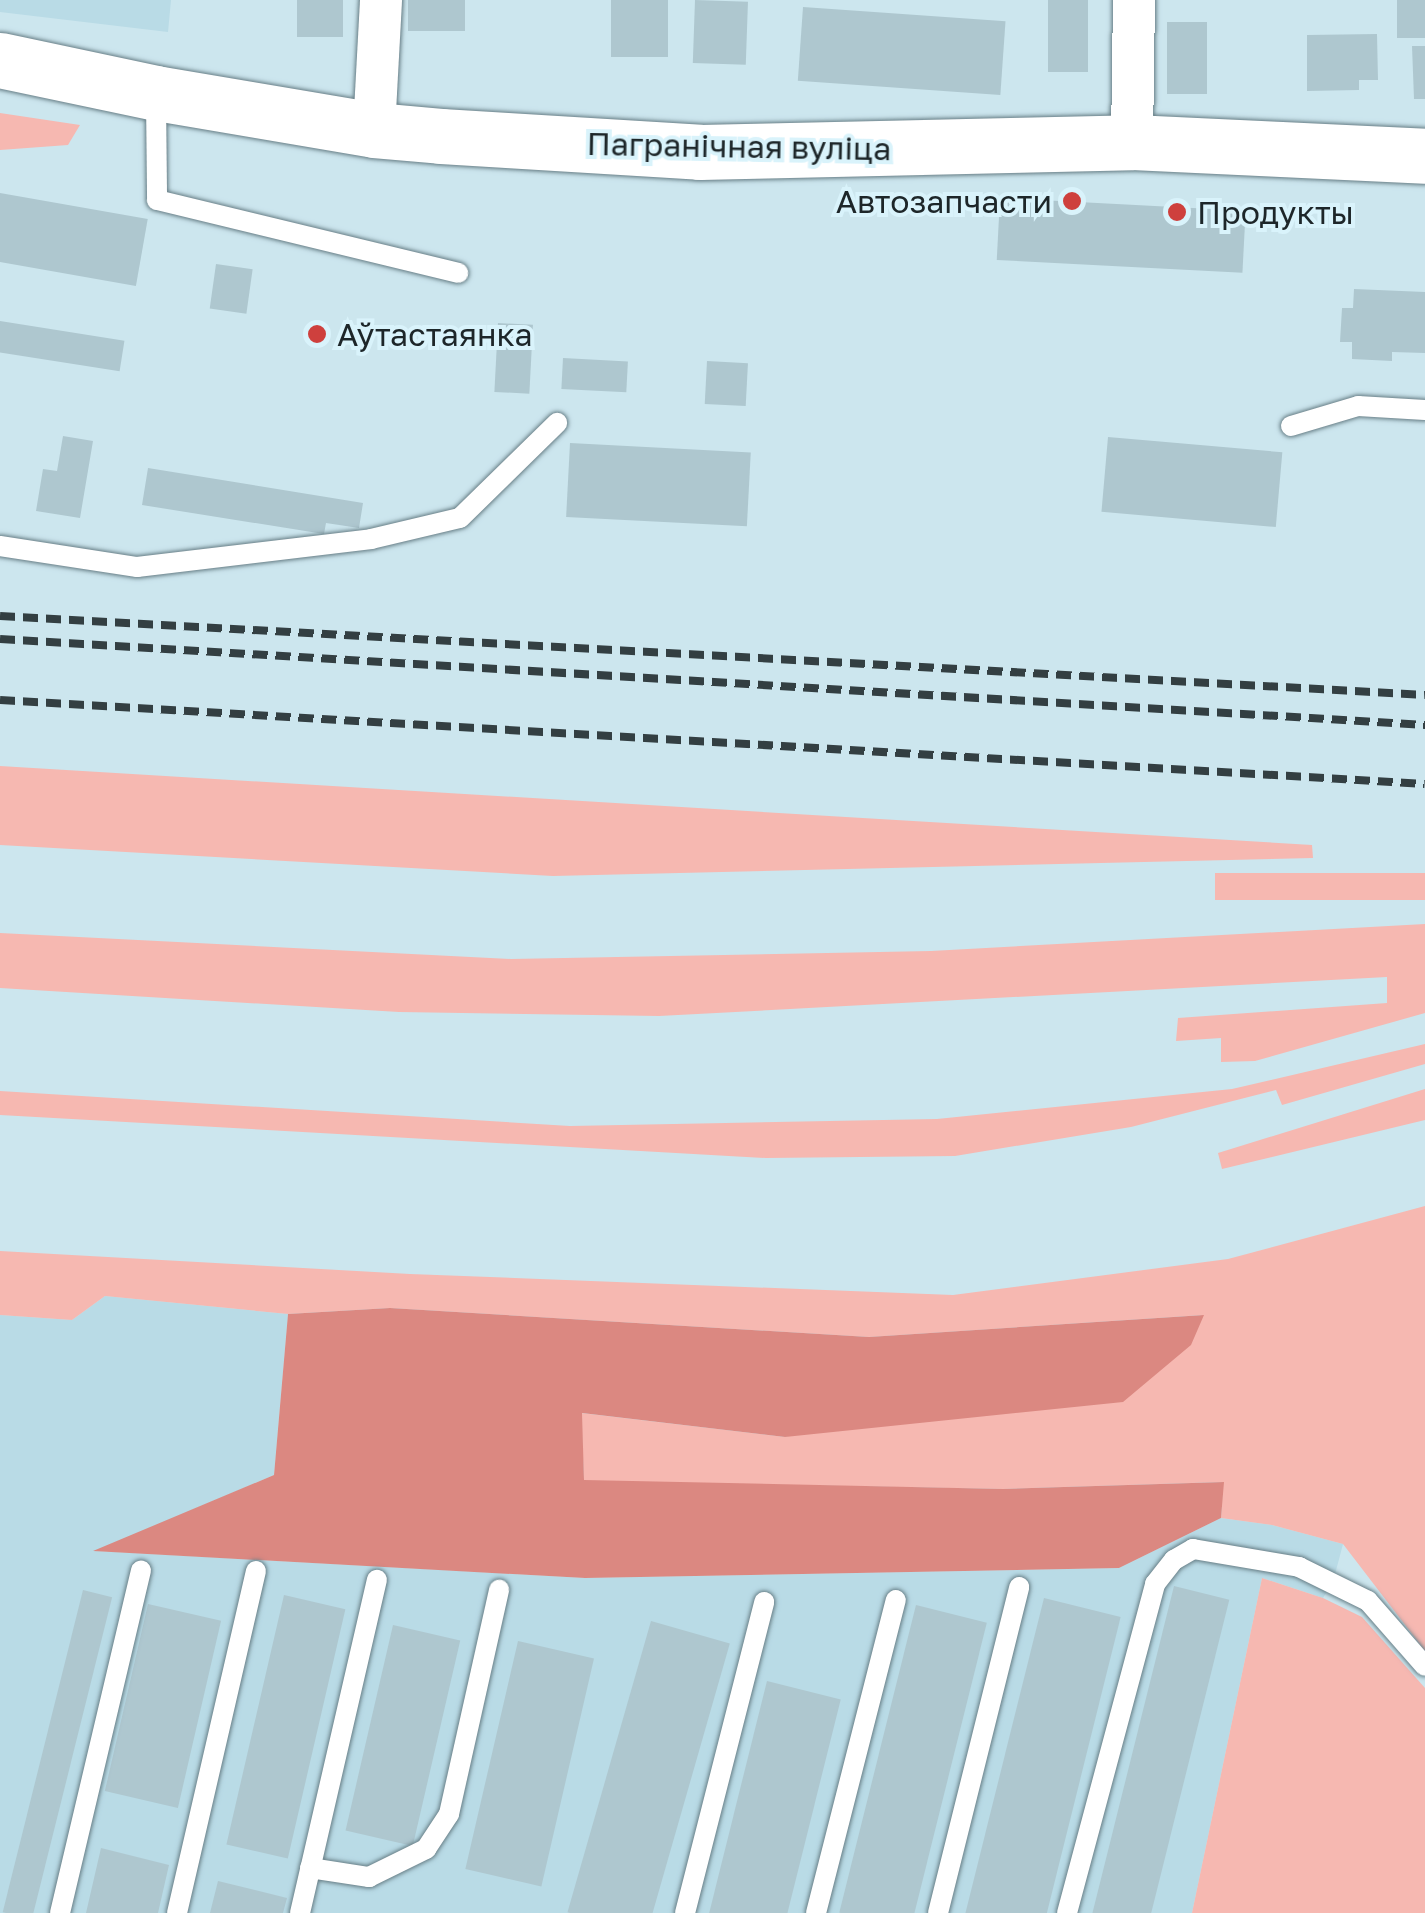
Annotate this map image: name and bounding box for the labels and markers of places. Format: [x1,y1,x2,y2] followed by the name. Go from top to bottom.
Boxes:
[836,182,1052,220] place label: Автозапчасти
[1061,190,1083,212] marker: Автозапчасти
[1197,193,1354,231] place label: Продукты
[1166,201,1188,223] marker: Продукты
[337,315,533,353] place label: Аўтастаянка
[306,323,328,345] marker: Аўтастаянка

